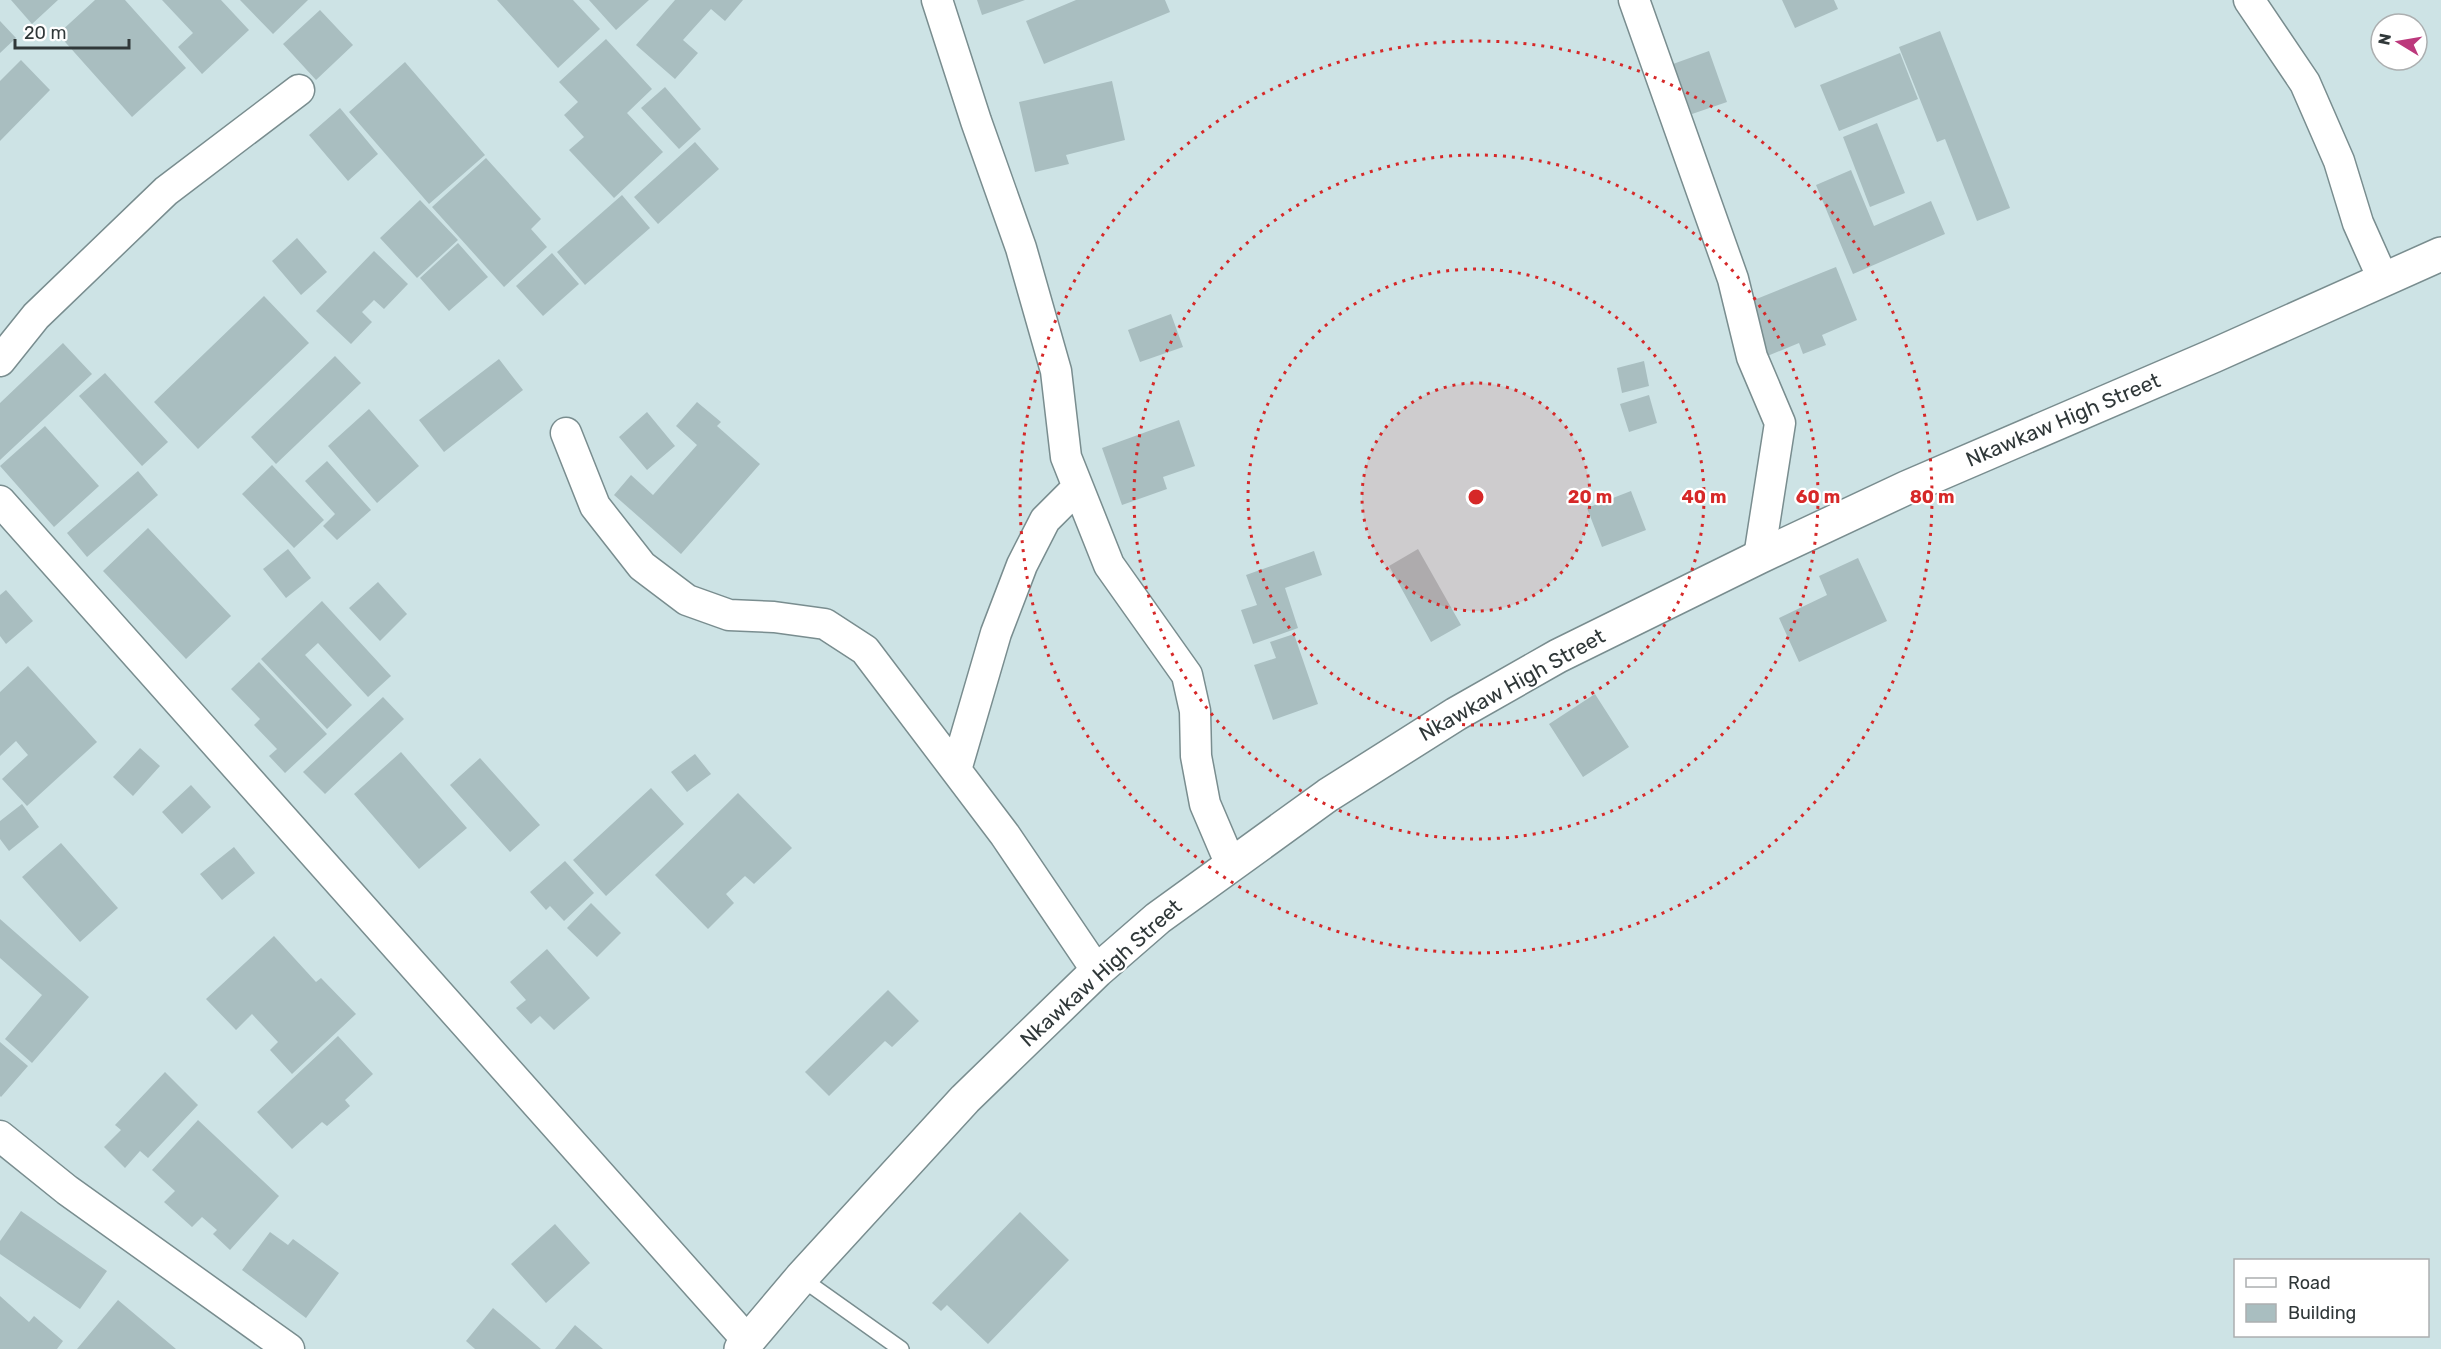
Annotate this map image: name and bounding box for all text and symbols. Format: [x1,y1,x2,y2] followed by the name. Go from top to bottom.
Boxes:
[15,12,129,50] scale bar
[2369,12,2429,72] north arrow
[24,22,66,44] text: 20 m
[2374,32,2395,47] text: N
[1962,367,2164,472] street label: Nkawkaw High Street
[1568,486,1612,508] text: 20 m
[1682,486,1726,508] text: 40 m
[1796,486,1840,508] text: 60 m
[1910,486,1954,508] text: 80 m
[1466,487,1486,507] centre of rings
[1414,623,1609,746] street label: Nkawkaw High Street
[1015,894,1187,1052] street label: Nkawkaw High Street
[2234,1259,2429,1337] legend
[2288,1272,2331,1294] text: Road
[2288,1302,2356,1324] text: Building

